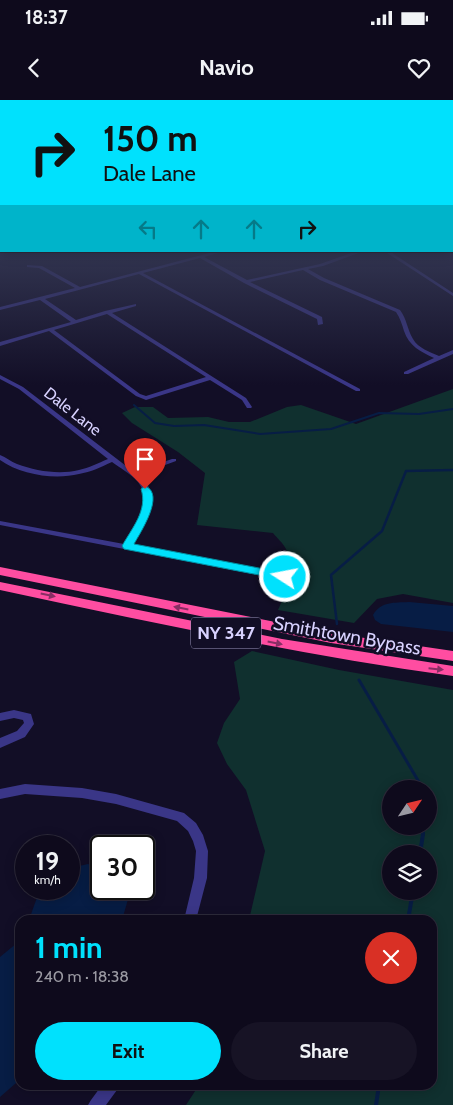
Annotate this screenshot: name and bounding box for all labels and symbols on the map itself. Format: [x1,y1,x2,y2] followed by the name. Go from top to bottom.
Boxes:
[40,383,105,440] street label: Dale Lane
[124,438,166,489] pin
[258,550,310,602] position arrow
[40,592,56,600] one-way arrow
[173,603,189,611] one-way arrow
[271,611,423,660] street label: Smithtown Bypass
[191,618,261,648] road number: NY 347
[268,639,284,647] one-way arrow
[428,665,444,673] one-way arrow
[382,780,438,835] north arrow
[90,835,155,900] speed limit sign: 30

